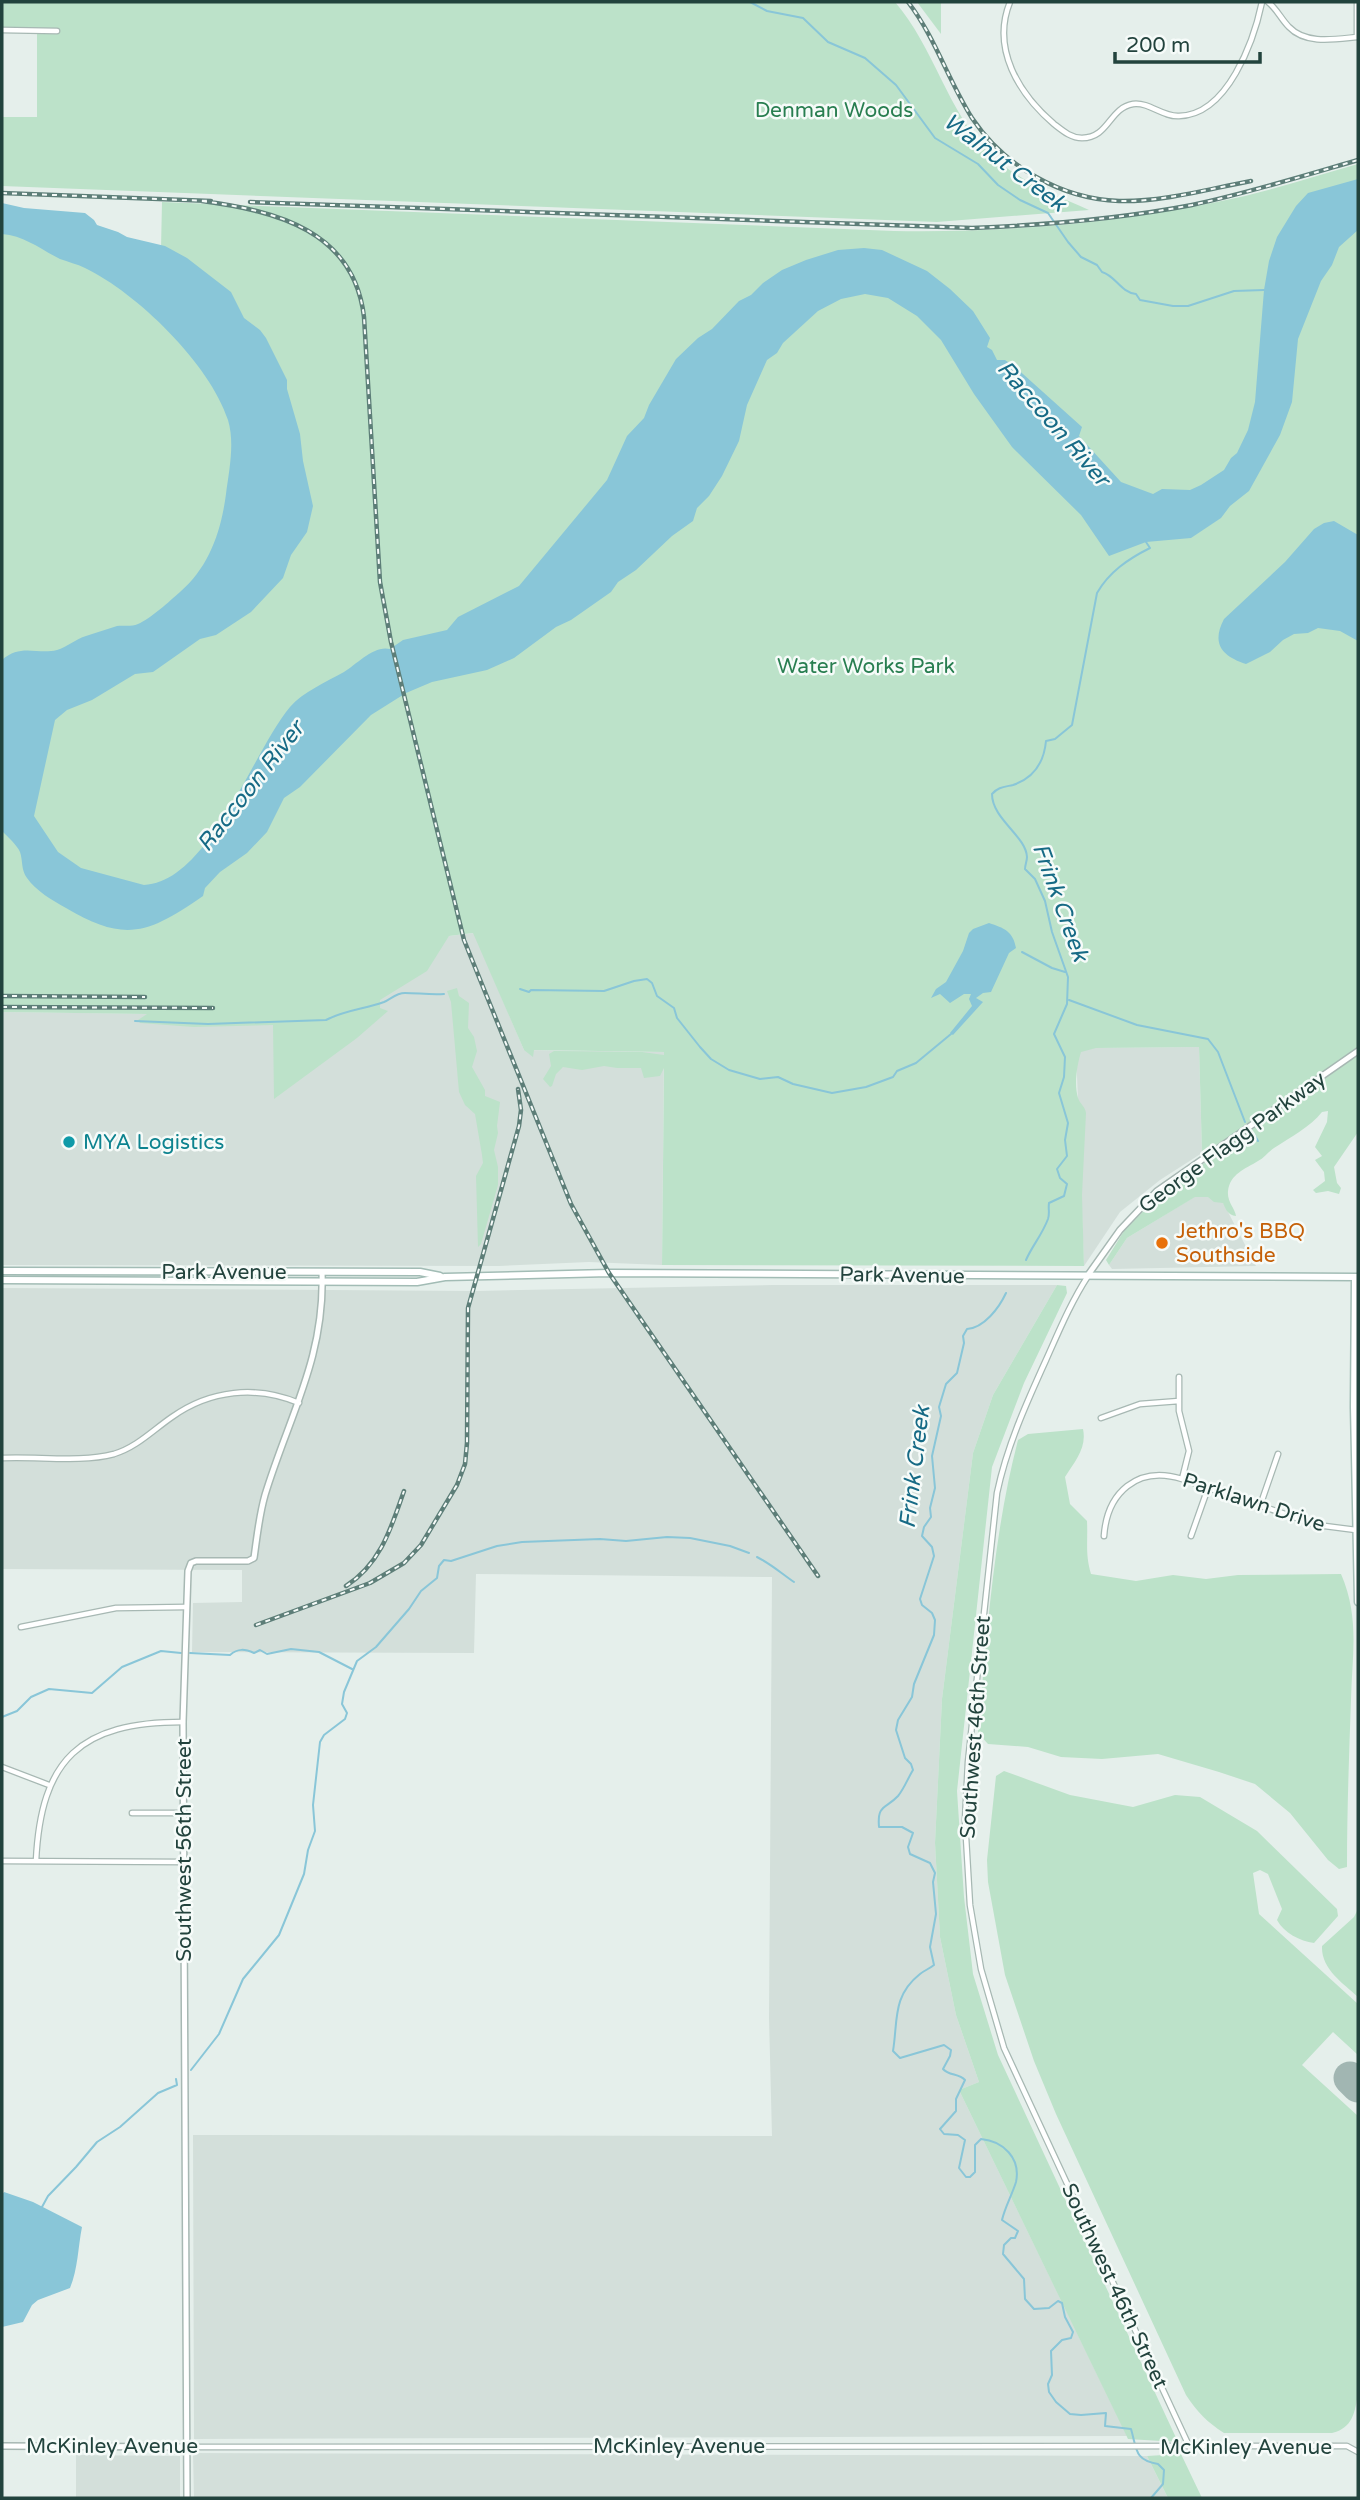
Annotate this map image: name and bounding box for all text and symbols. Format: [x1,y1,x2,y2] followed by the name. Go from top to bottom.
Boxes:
[1115,21,1260,65] scale bar
[1126,33,1190,58] text: 200 m
[755,98,913,123] park label: Denman Woods
[937,108,1073,219] water label: Walnut Creek
[991,355,1118,495] water label: Raccoon River
[777,654,955,679] park label: Water Works Park
[191,713,312,857] water label: Raccoon River
[1026,840,1095,966] water label: Frink Creek
[1134,1066,1331,1219] street label: George Flagg Parkway
[83,1130,224,1155] place label: MYA Logistics
[61,1134,77,1150] marker: MYA Logistics
[1176,1219,1305,1268] place label: Jethro's BBQ Southside
[1154,1235,1170,1251] marker: Jethro's BBQ Southside
[161,1260,287,1285] street label: Park Avenue
[839,1262,965,1289] street label: Park Avenue
[894,1403,937,1530] water label: Frink Creek
[1179,1468,1328,1537] street label: Parklawn Drive
[955,1615,996,1839] street label: Southwest 46th Street
[172,1738,197,1962] street label: Southwest 56th Street
[1056,2180,1173,2393] street label: Southwest 46th Street
[26,2434,198,2459] street label: McKinley Avenue
[593,2434,765,2459] street label: McKinley Avenue
[1160,2435,1332,2460] street label: McKinley Avenue

